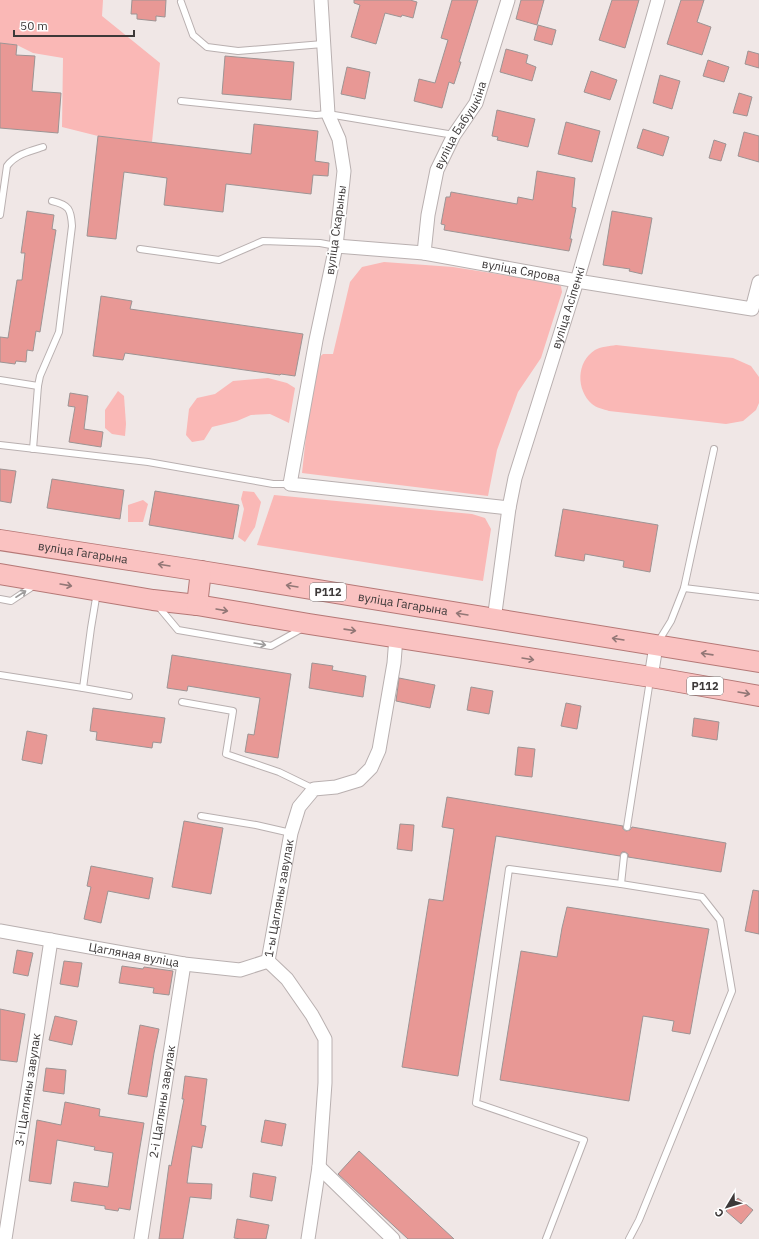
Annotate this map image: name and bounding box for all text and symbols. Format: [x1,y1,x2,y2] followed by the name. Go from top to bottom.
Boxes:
[14,12,134,38] scale bar
[20,18,48,33] text: 50 m
[431,79,489,171] street label: вуліца Бабушкіна
[322,184,349,276] street label: вуліца Скарыны
[481,256,562,285] street label: вуліца Сярова
[548,265,588,351] street label: вуліца Асіпенкі
[37,538,130,567] street label: вуліца Гагарына
[158,561,171,569] one-way arrow
[59,581,72,589] one-way arrow
[286,582,299,590] one-way arrow
[310,583,346,601] road number: Р112
[357,589,450,618] street label: вуліца Гагарына
[15,590,26,598] one-way arrow
[215,606,228,614] one-way arrow
[456,610,469,618] one-way arrow
[344,626,357,634] one-way arrow
[612,635,625,643] one-way arrow
[254,641,267,649] one-way arrow
[701,650,714,658] one-way arrow
[521,655,534,663] one-way arrow
[687,677,723,695] road number: Р112
[737,689,750,697] one-way arrow
[261,838,297,959] street label: 1-ы Цагляны завулак
[87,939,181,970] street label: Цагляная вуліца
[11,1032,44,1147] street label: 3-і Цагляны завулак
[146,1044,178,1159] street label: 2-і Цагляны завулак
[707,1187,747,1227] north arrow
[711,1206,727,1220] text: С

